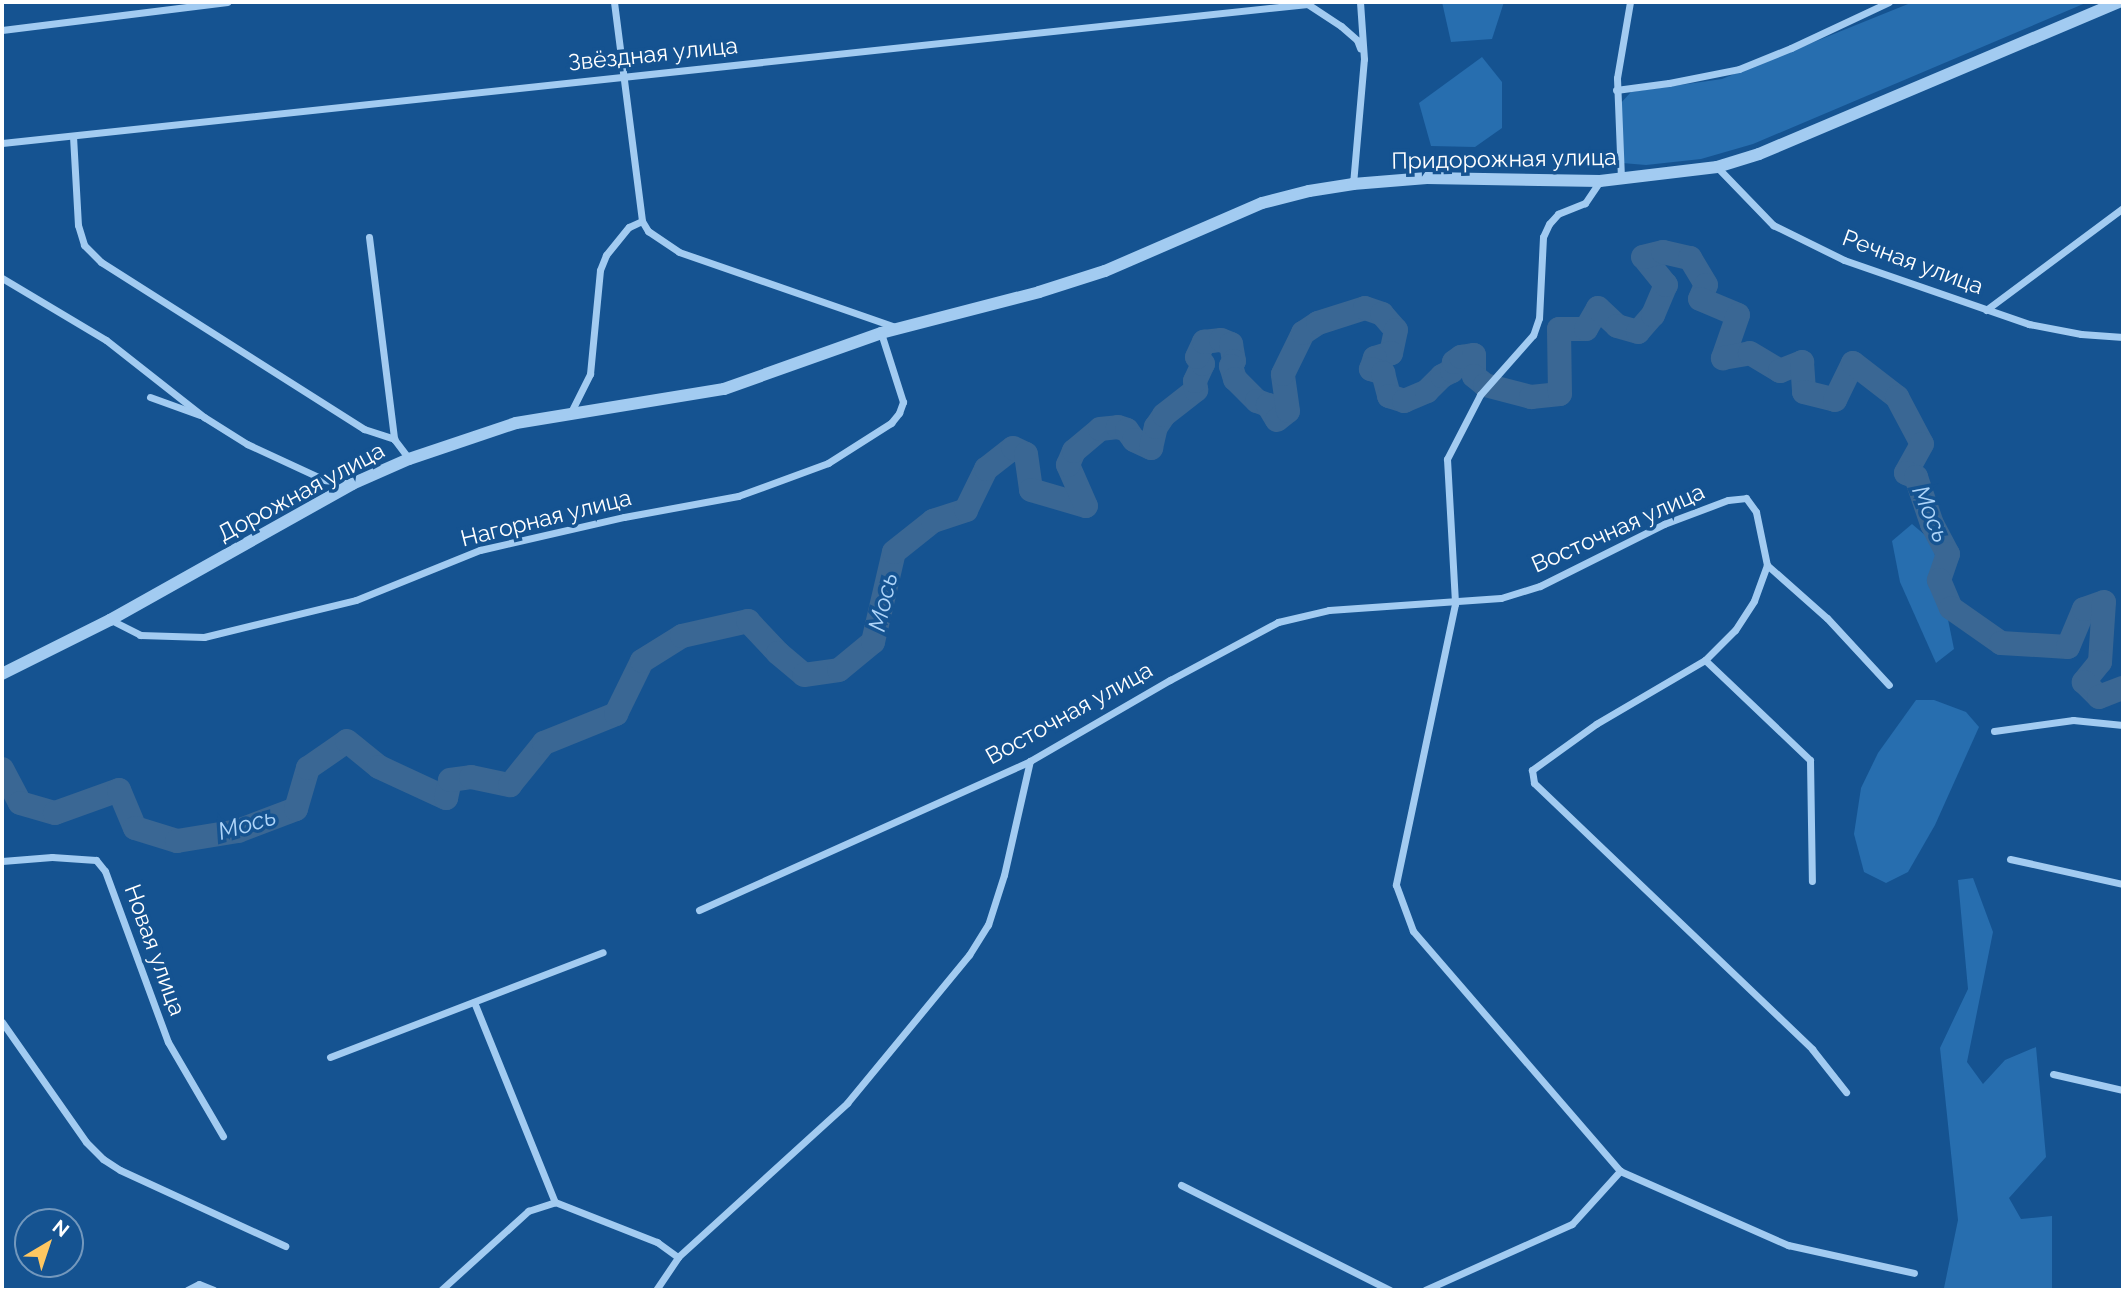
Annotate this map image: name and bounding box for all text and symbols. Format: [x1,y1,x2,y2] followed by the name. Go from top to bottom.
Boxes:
[567,31,739,77] street label: Звёздная улица
[1391,143,1617,175] street label: Придорожная улица
[1839,224,1987,300] street label: Речная улица
[213,436,389,548] street label: Дорожная улица
[1527,477,1709,579] street label: Восточная улица
[1906,481,1956,547] water label: Мось
[458,483,634,553] street label: Нагорная улица
[862,570,904,634] water label: Мось
[981,656,1157,770] street label: Восточная улица
[215,802,279,846] water label: Мось
[118,880,192,1020] street label: Новая улица
[14,1208,84,1278] north arrow
[48,1215,74,1241] text: N

